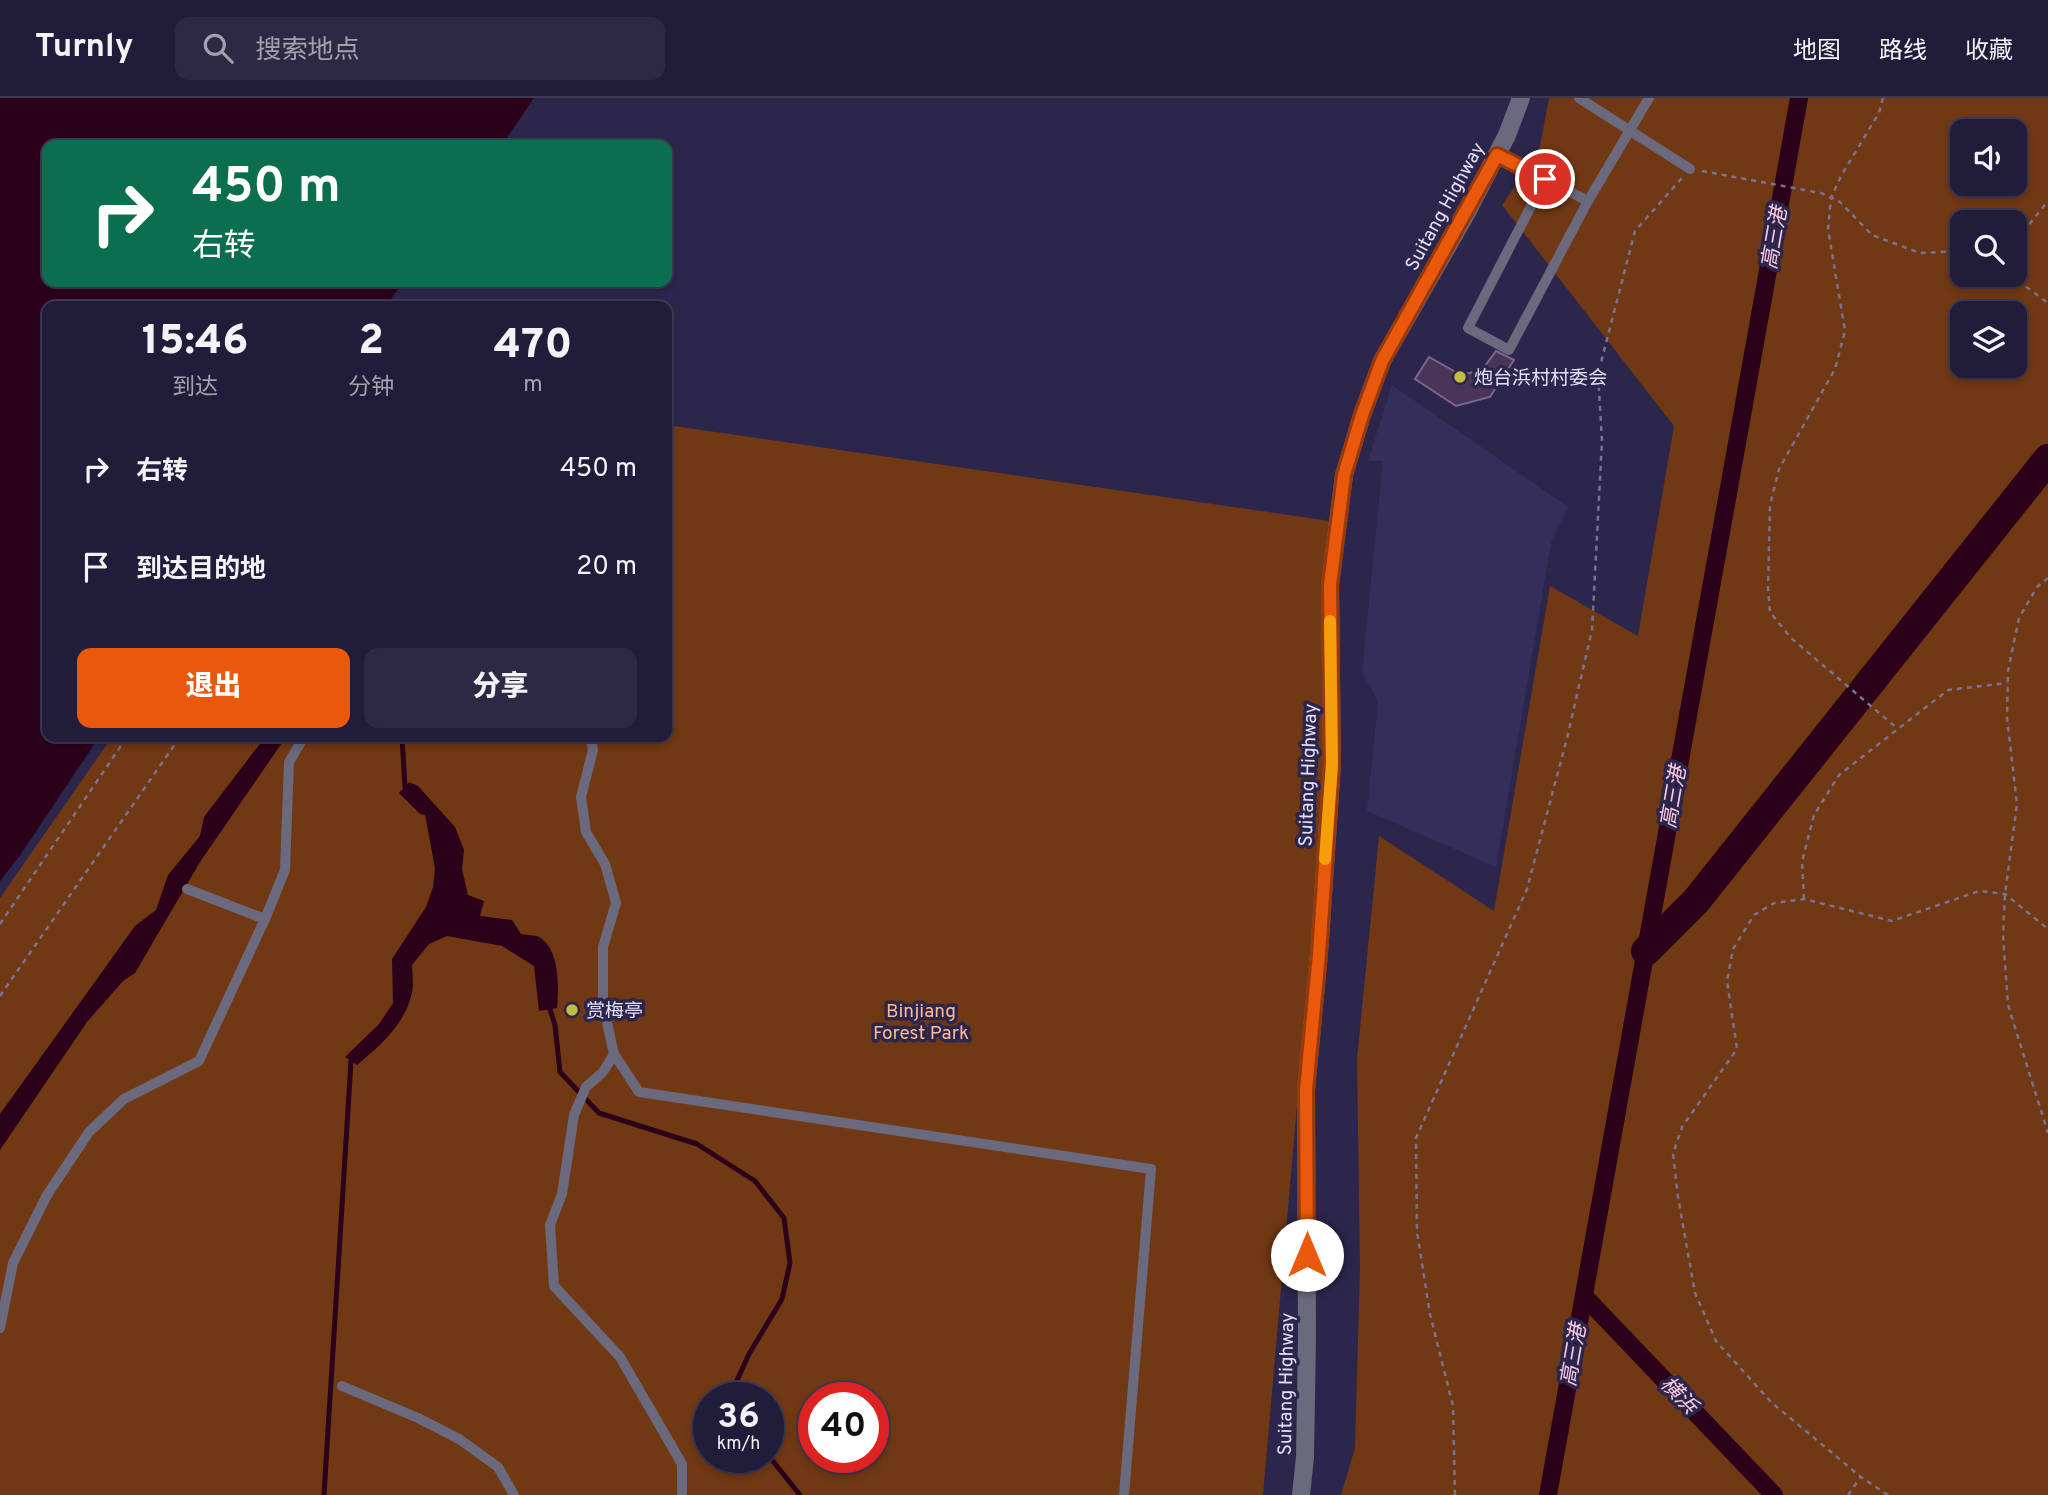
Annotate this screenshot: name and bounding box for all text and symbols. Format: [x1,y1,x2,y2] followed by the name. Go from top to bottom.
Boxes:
[175,17,665,80] search box
[35,27,133,69] text: Turnly
[199,29,237,67] icon: search
[255,35,359,68] text: 搜索地点
[1793,37,1841,67] text: 地图
[1879,37,1927,67] text: 路线
[1965,37,2013,67] text: 收藏
[1950,119,2027,378] map controls
[1950,119,2027,196] button: sound
[1401,139,1491,275] street label: Suitang Highway
[1515,149,1575,209] pin
[192,158,341,220] text: 450 m
[1526,160,1564,198] icon: arrive
[77,168,168,259] icon: right
[1757,202,1795,272] water label: 高三港
[1950,210,2027,287] button: search
[192,228,256,268] text: 右转
[1950,301,2027,378] button: layers
[142,316,248,369] text: 15:46
[358,316,384,369] text: 2
[494,320,572,373] text: 470
[1474,367,1607,391] place label: 炮台浜村村委会
[1452,369,1468,385] marker: 炮台浜村村委会
[523,371,543,400] text: m
[172,374,218,403] text: 到达
[348,374,394,403] text: 分钟
[77,450,115,488] icon: right
[560,453,637,486] text: 450 m
[136,456,188,489] text: 右转
[77,548,115,586] icon: arrive
[576,551,637,584] text: 20 m
[136,554,266,587] text: 到达目的地
[77,648,350,728] button: 退出
[364,648,637,728] button: 分享
[1295,703,1323,847] street label: Suitang Highway
[1656,761,1694,831] water label: 高三港
[586,1000,643,1024] place label: 赏梅亭
[873,1000,969,1046] park label: Binjiang Forest Park
[564,1002,580,1018] marker: 赏梅亭
[1270,1218,1344,1292] position arrow
[1274,1312,1300,1456] street label: Suitang Highway
[1556,1319,1594,1389] water label: 高三港
[1654,1372,1704,1422] water label: 横浜
[798,1382,889,1473] speed limit sign: 40
[717,1396,760,1440] text: 36
[717,1433,760,1456] text: km/h

